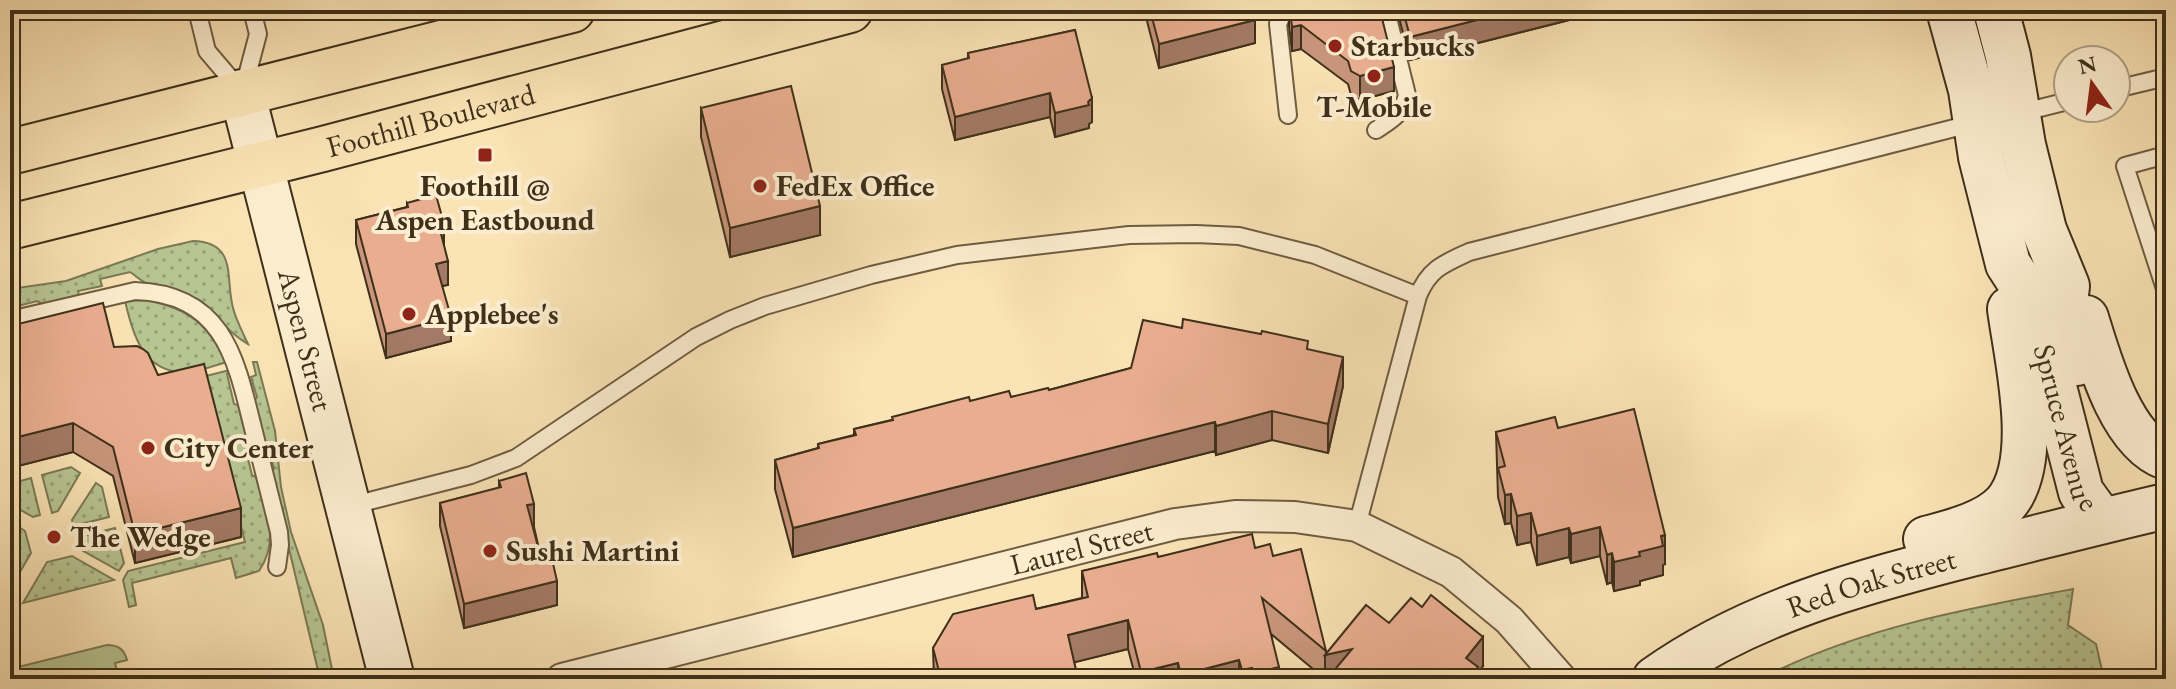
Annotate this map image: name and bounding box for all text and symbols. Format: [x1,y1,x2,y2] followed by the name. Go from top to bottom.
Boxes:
[1351,26,1475,65] place label: Starbucks
[1326,37,1344,55] marker: Starbucks
[2052,44,2132,124] north arrow
[2075,49,2100,81] text: N
[1365,67,1383,85] marker: T-Mobile
[322,74,540,166] street label: Foothill Boulevard
[1316,87,1432,126] place label: T-Mobile
[476,146,494,164] marker: Foothill @ Aspen Eastbound
[374,166,595,239] place label: Foothill @ Aspen Eastbound
[776,166,934,205] place label: FedEx Office
[751,177,769,195] marker: FedEx Office
[269,264,343,416] street label: Aspen Street
[424,294,559,333] place label: Applebee's
[400,305,418,323] marker: Applebee's
[2025,340,2108,519] street label: Spruce Avenue
[164,428,314,467] place label: City Center
[139,439,157,457] marker: City Center
[1006,510,1158,584] street label: Laurel Street
[70,517,211,556] place label: The Wedge
[45,528,63,546] marker: The Wedge
[506,531,679,570] place label: Sushi Martini
[1781,539,1960,627] street label: Red Oak Street
[481,542,499,560] marker: Sushi Martini

